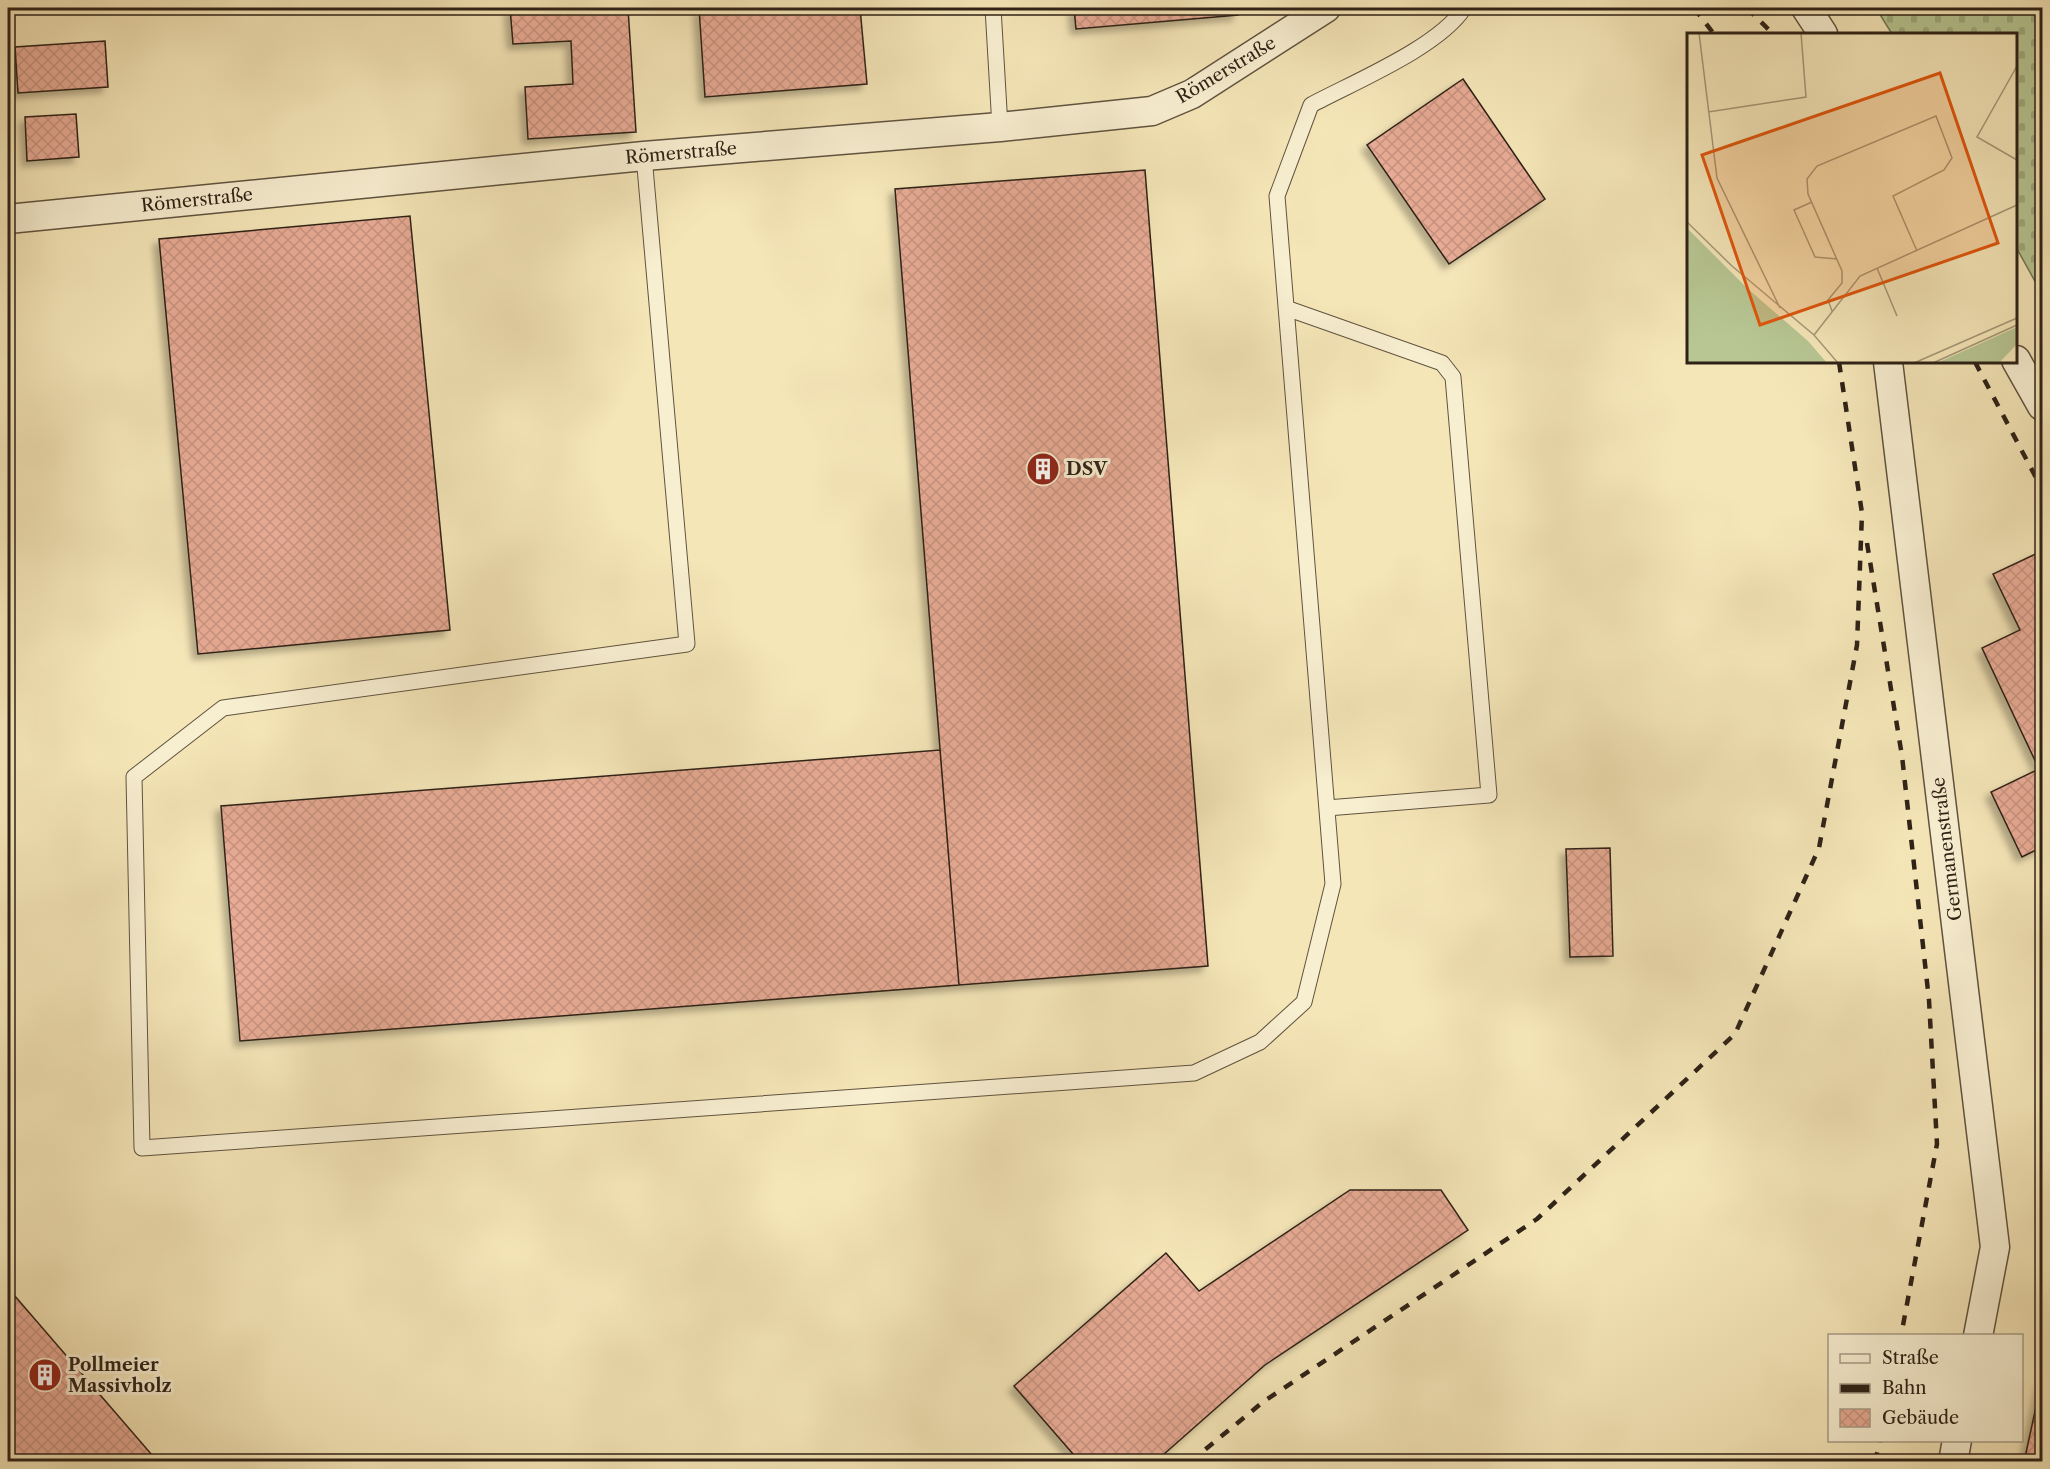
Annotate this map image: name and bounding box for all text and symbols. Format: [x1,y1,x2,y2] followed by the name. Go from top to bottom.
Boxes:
[1172,32,1280,108] street label: Römerstraße
[1687,33,2017,363] inset map
[624,137,738,169] street label: Römerstraße
[140,183,254,217] street label: Römerstraße
[1025,451,1061,487] building icon: DSV
[1066,458,1108,480] place label: DSV
[1927,776,1967,922] street label: Germanenstraße
[1828,1334,2023,1442] legend
[1882,1347,1939,1369] text: Straße
[68,1354,172,1397] place label: Pollmeier Massivholz
[27,1357,63,1393] building icon: Pollmeier Massivholz
[1882,1377,1927,1399] text: Bahn
[1882,1407,1959,1429] text: Gebäude

